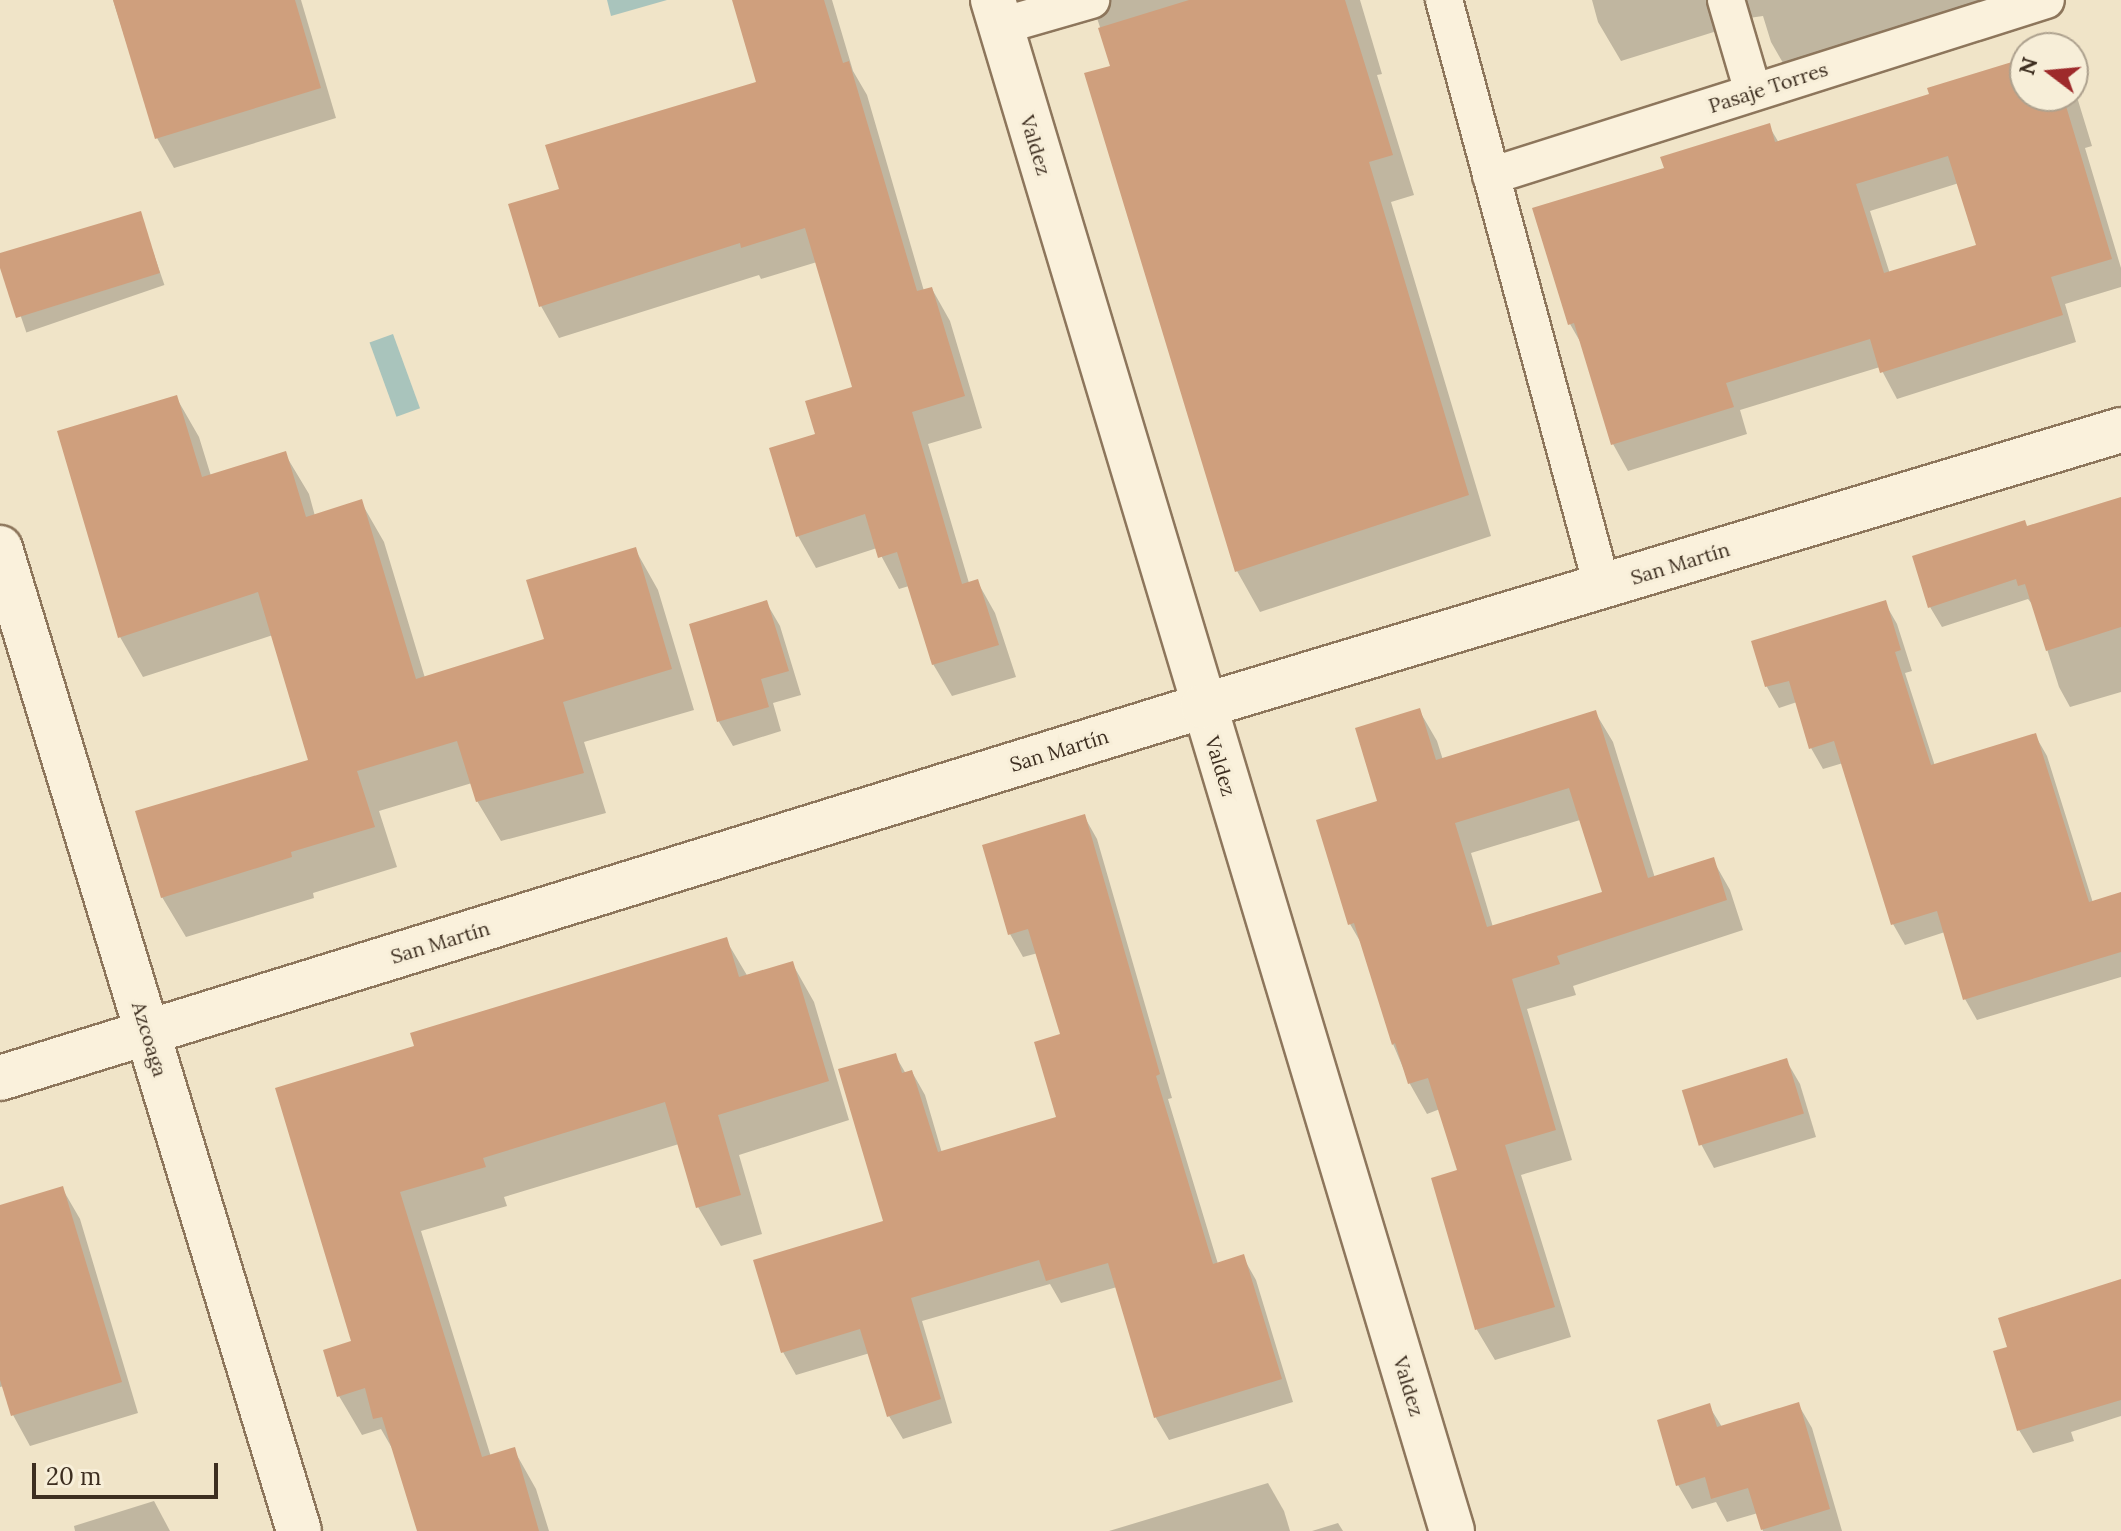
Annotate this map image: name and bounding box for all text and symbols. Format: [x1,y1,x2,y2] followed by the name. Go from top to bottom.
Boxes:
[2009,32,2089,112] north arrow
[2012,54,2044,78] text: N
[1705,56,1831,118] street label: Pasaje Torres
[1016,112,1056,178] street label: Valdez
[1628,537,1732,589] street label: San Martín
[1007,724,1111,776] street label: San Martín
[1201,733,1241,799] street label: Valdez
[388,916,492,968] street label: San Martín
[127,999,173,1079] street label: Azcoaga
[1389,1353,1429,1419] street label: Valdez
[36,1447,222,1497] scale bar
[46,1461,102,1492] text: 20 m

